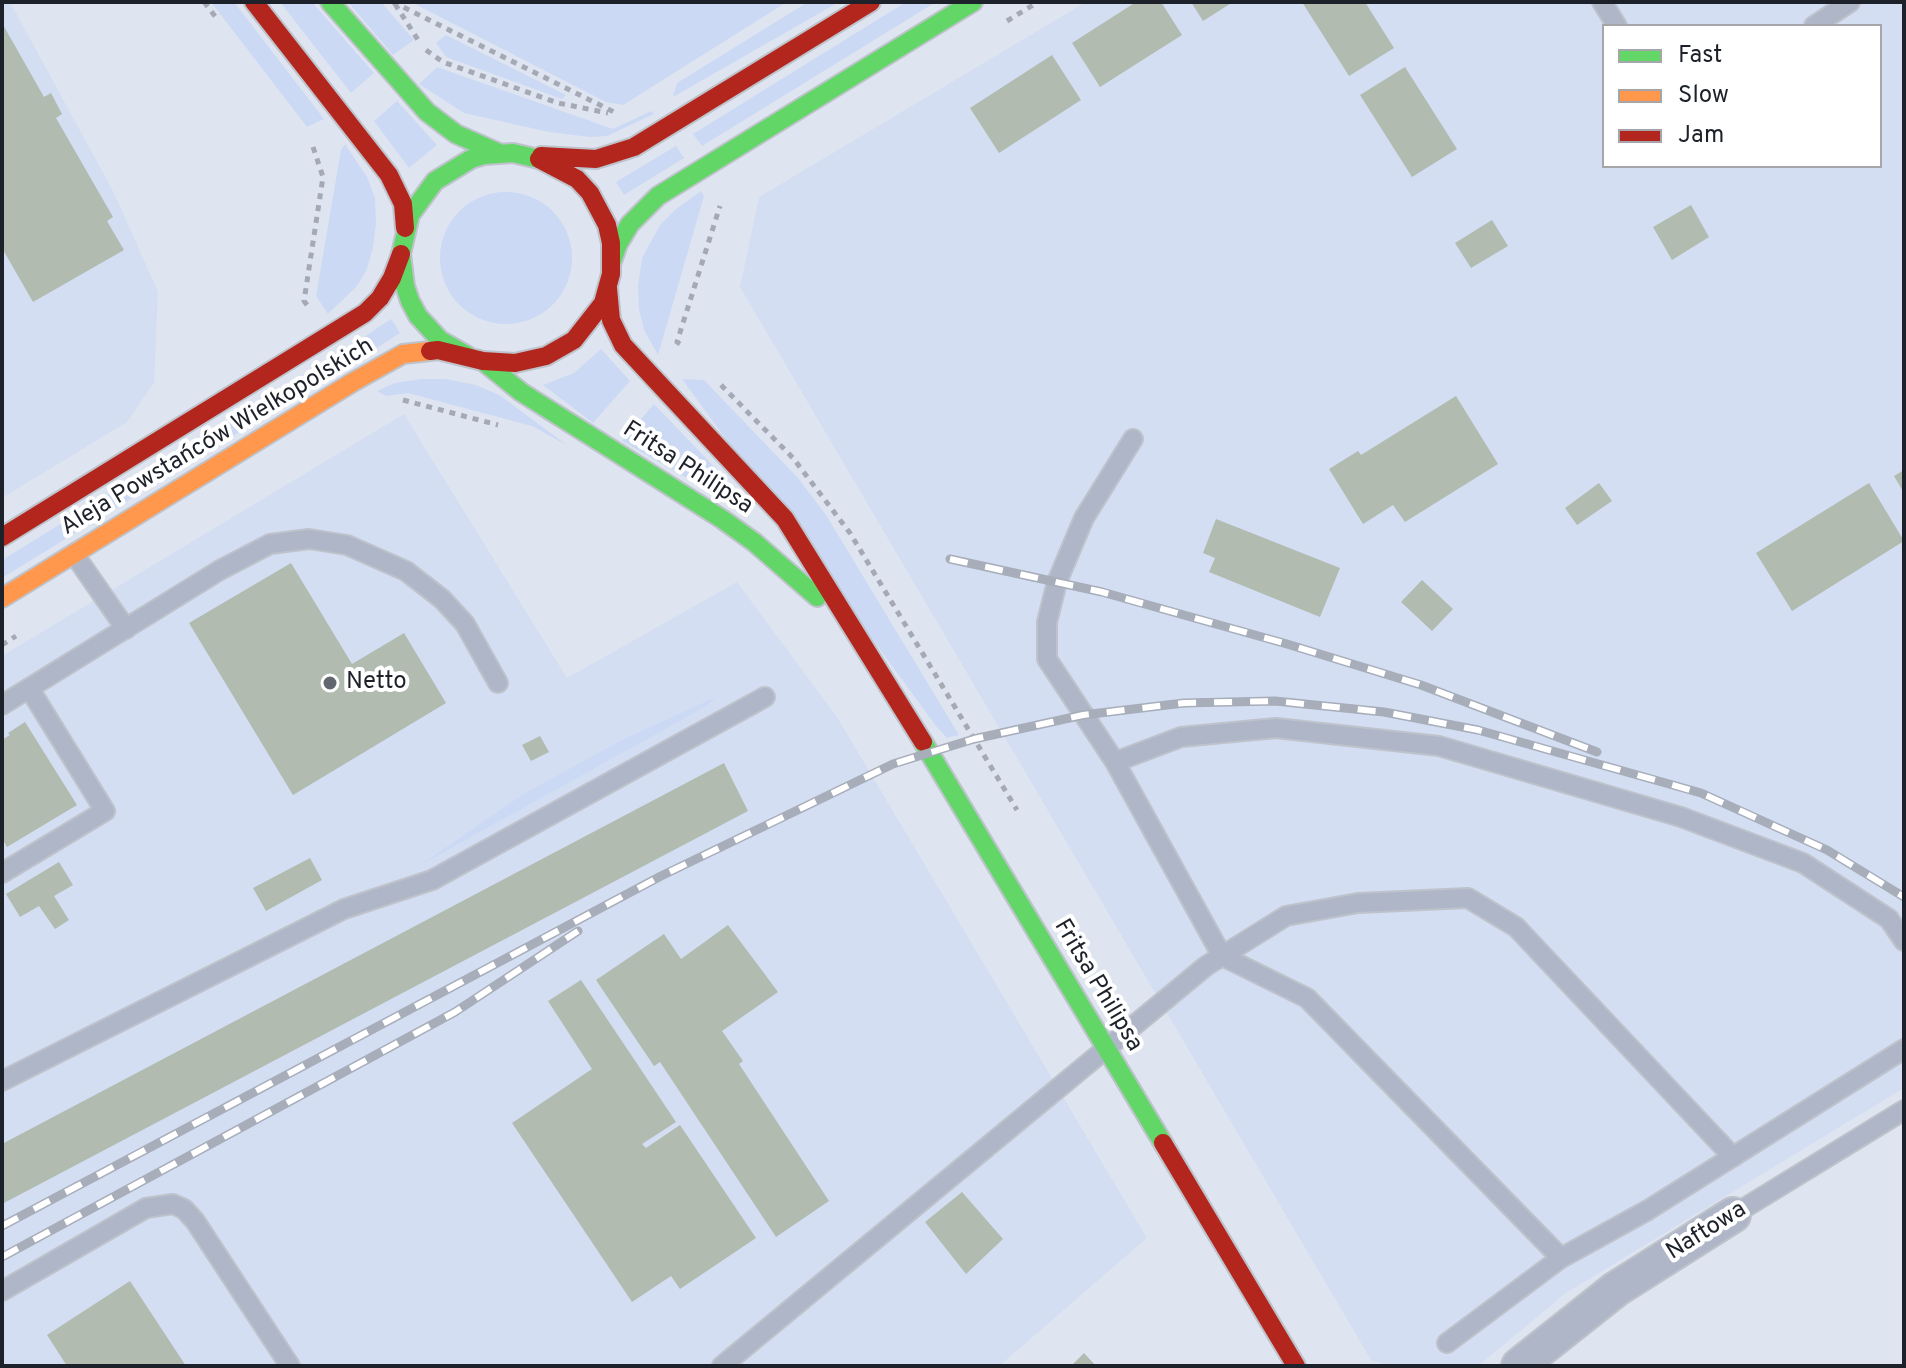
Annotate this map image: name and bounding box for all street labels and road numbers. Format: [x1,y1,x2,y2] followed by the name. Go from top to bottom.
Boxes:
[56,333,380,543] street label: Aleja Powstańców Wielkopolskich
[617,416,757,522] street label: Fritsa Philipsa
[1046,915,1148,1057] street label: Fritsa Philipsa
[1662,1196,1752,1268] street label: Naftowa

